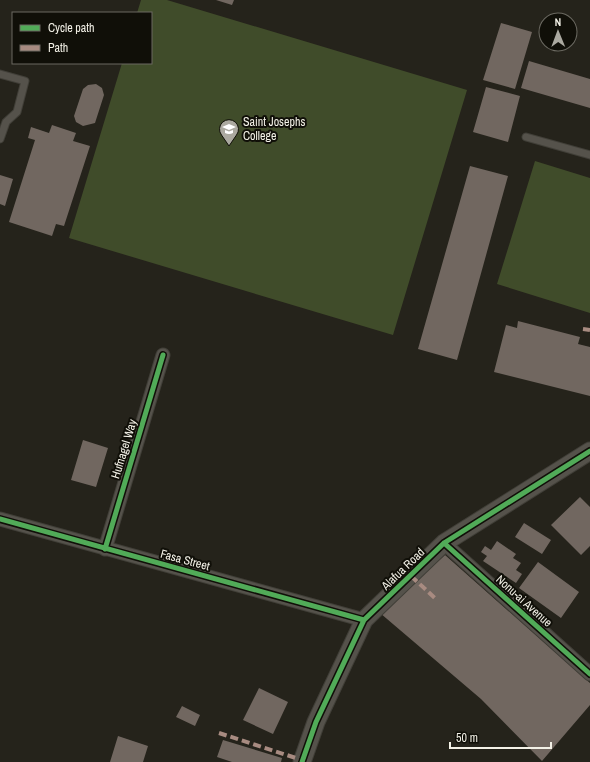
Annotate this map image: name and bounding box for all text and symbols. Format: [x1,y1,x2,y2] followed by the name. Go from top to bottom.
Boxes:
[12,12,152,64] legend
[538,12,578,52] north arrow
[554,15,561,29] text: N
[48,20,95,36] text: Cycle path
[48,40,68,56] text: Path
[243,114,305,144] place label: Saint Josephs College
[218,118,240,146] school or university icon: Saint Josephs College
[107,417,141,481] street label: Hufnagel Way
[377,544,428,594] street label: Alafua Road
[159,546,212,574] street label: Fasa Street
[492,571,556,631] street label: Nonu-ai Avenue
[450,724,551,750] scale bar
[456,730,478,746] text: 50 m

